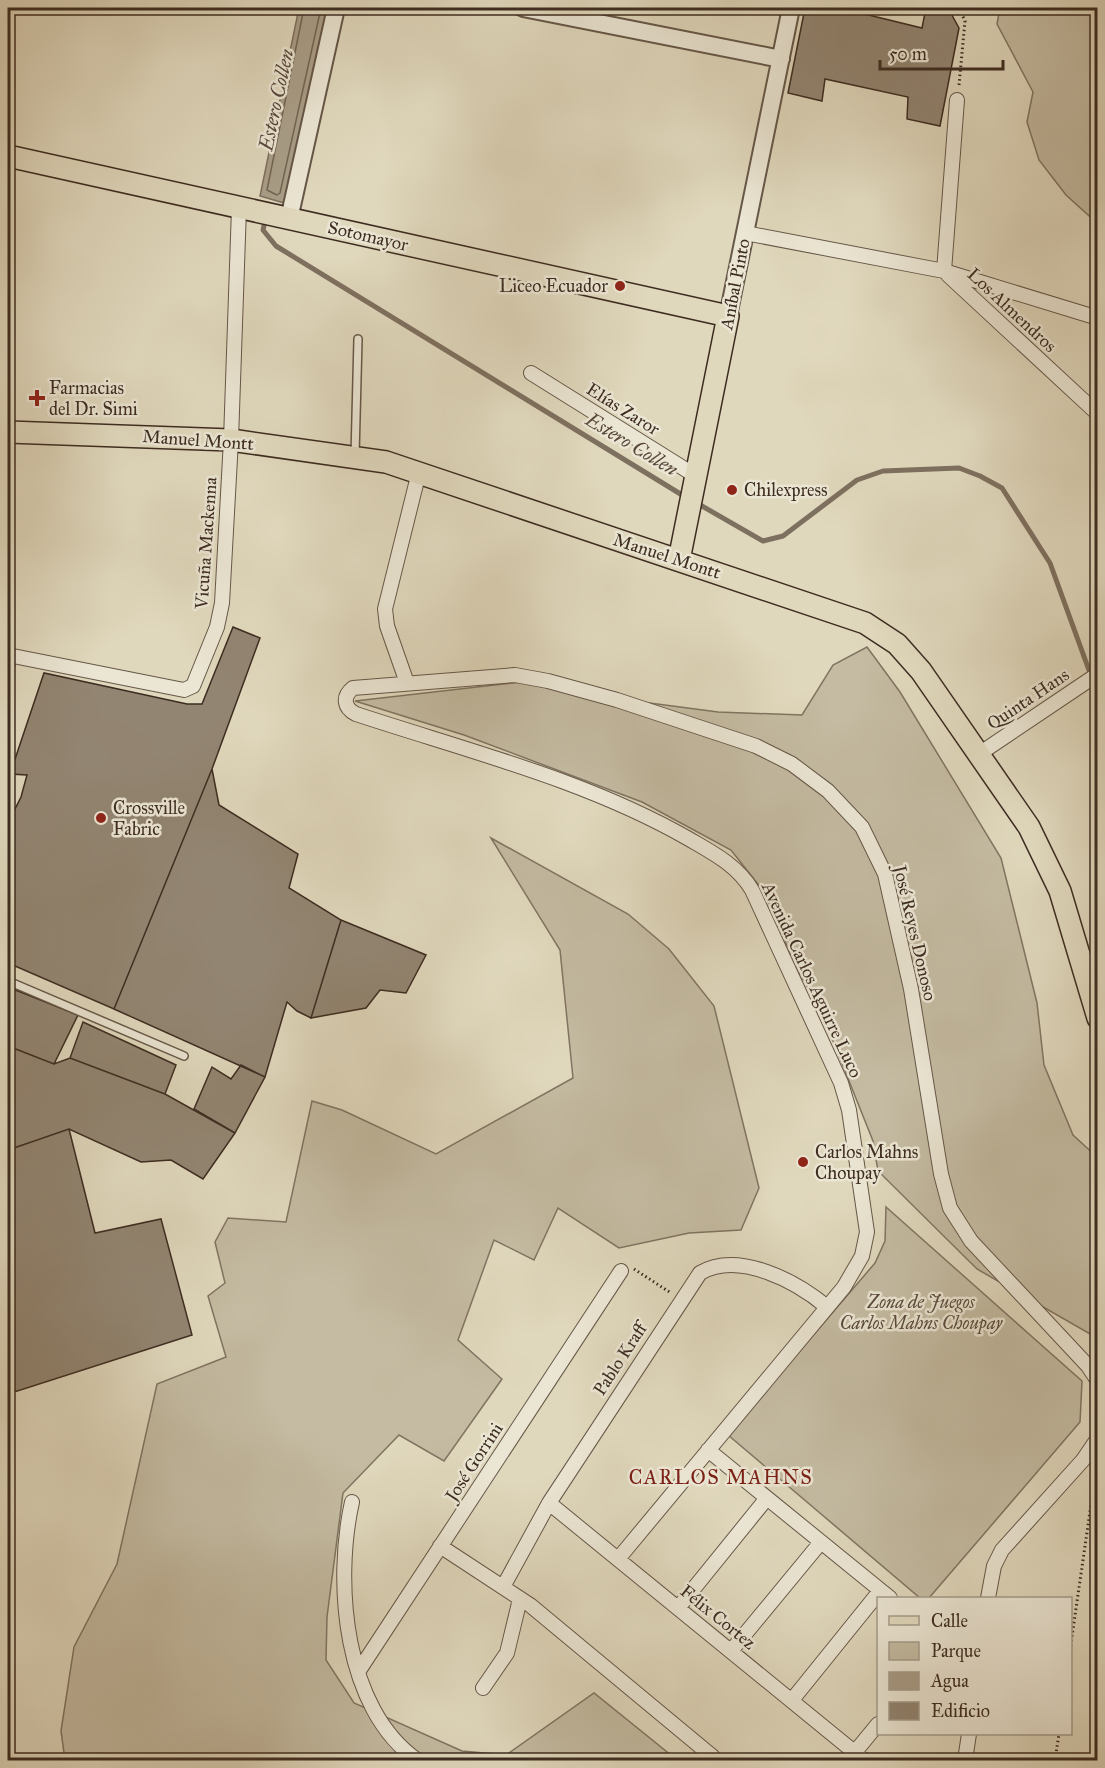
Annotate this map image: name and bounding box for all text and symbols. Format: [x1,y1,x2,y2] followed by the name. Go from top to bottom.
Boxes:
[880,33,1003,71] scale bar
[889,43,927,65] text: 50 m
[253,46,299,154] water label: Estero Collen
[326,216,411,256] street label: Sotomayor
[715,237,755,332] street label: Aníbal Pinto
[963,263,1061,357] street label: Los Almendros
[499,275,608,297] place label: Liceo Ecuador
[613,279,627,293] marker: Liceo Ecuador
[49,377,138,420] place label: Farmacias del Dr. Simi
[582,378,664,440] street label: Elías Zaror
[30,391,44,405] marker: Farmacias del Dr. Simi
[581,407,683,481] water label: Estero Collen
[142,425,255,455] street label: Manuel Montt
[190,476,222,611] street label: Vicuña Mackenna
[744,479,828,501] place label: Chilexpress
[725,483,739,497] marker: Chilexpress
[611,528,724,584] street label: Manuel Montt
[983,664,1073,734] street label: Quinta Hans
[113,797,185,840] place label: Crossville Fabric
[94,811,108,825] marker: Crossville Fabric
[887,861,941,1003] street label: José Reyes Donoso
[756,878,867,1082] street label: Avenida Carlos Aguirre Luco
[815,1141,918,1184] place label: Carlos Mahns Choupay
[796,1155,810,1169] marker: Carlos Mahns Choupay
[840,1291,1004,1335] park label: Zona de Juegos Carlos Mahns Choupay
[588,1316,653,1399] street label: Pablo Kraff
[439,1418,508,1508] street label: José Gorrini
[629,1465,813,1489] district label: CARLOS MAHNS
[676,1580,760,1654] street label: Félix Cortez
[877,1597,1072,1735] legend
[931,1610,968,1632] text: Calle
[931,1640,981,1663] text: Parque
[930,1670,969,1693] text: Agua
[931,1700,990,1722] text: Edificio

